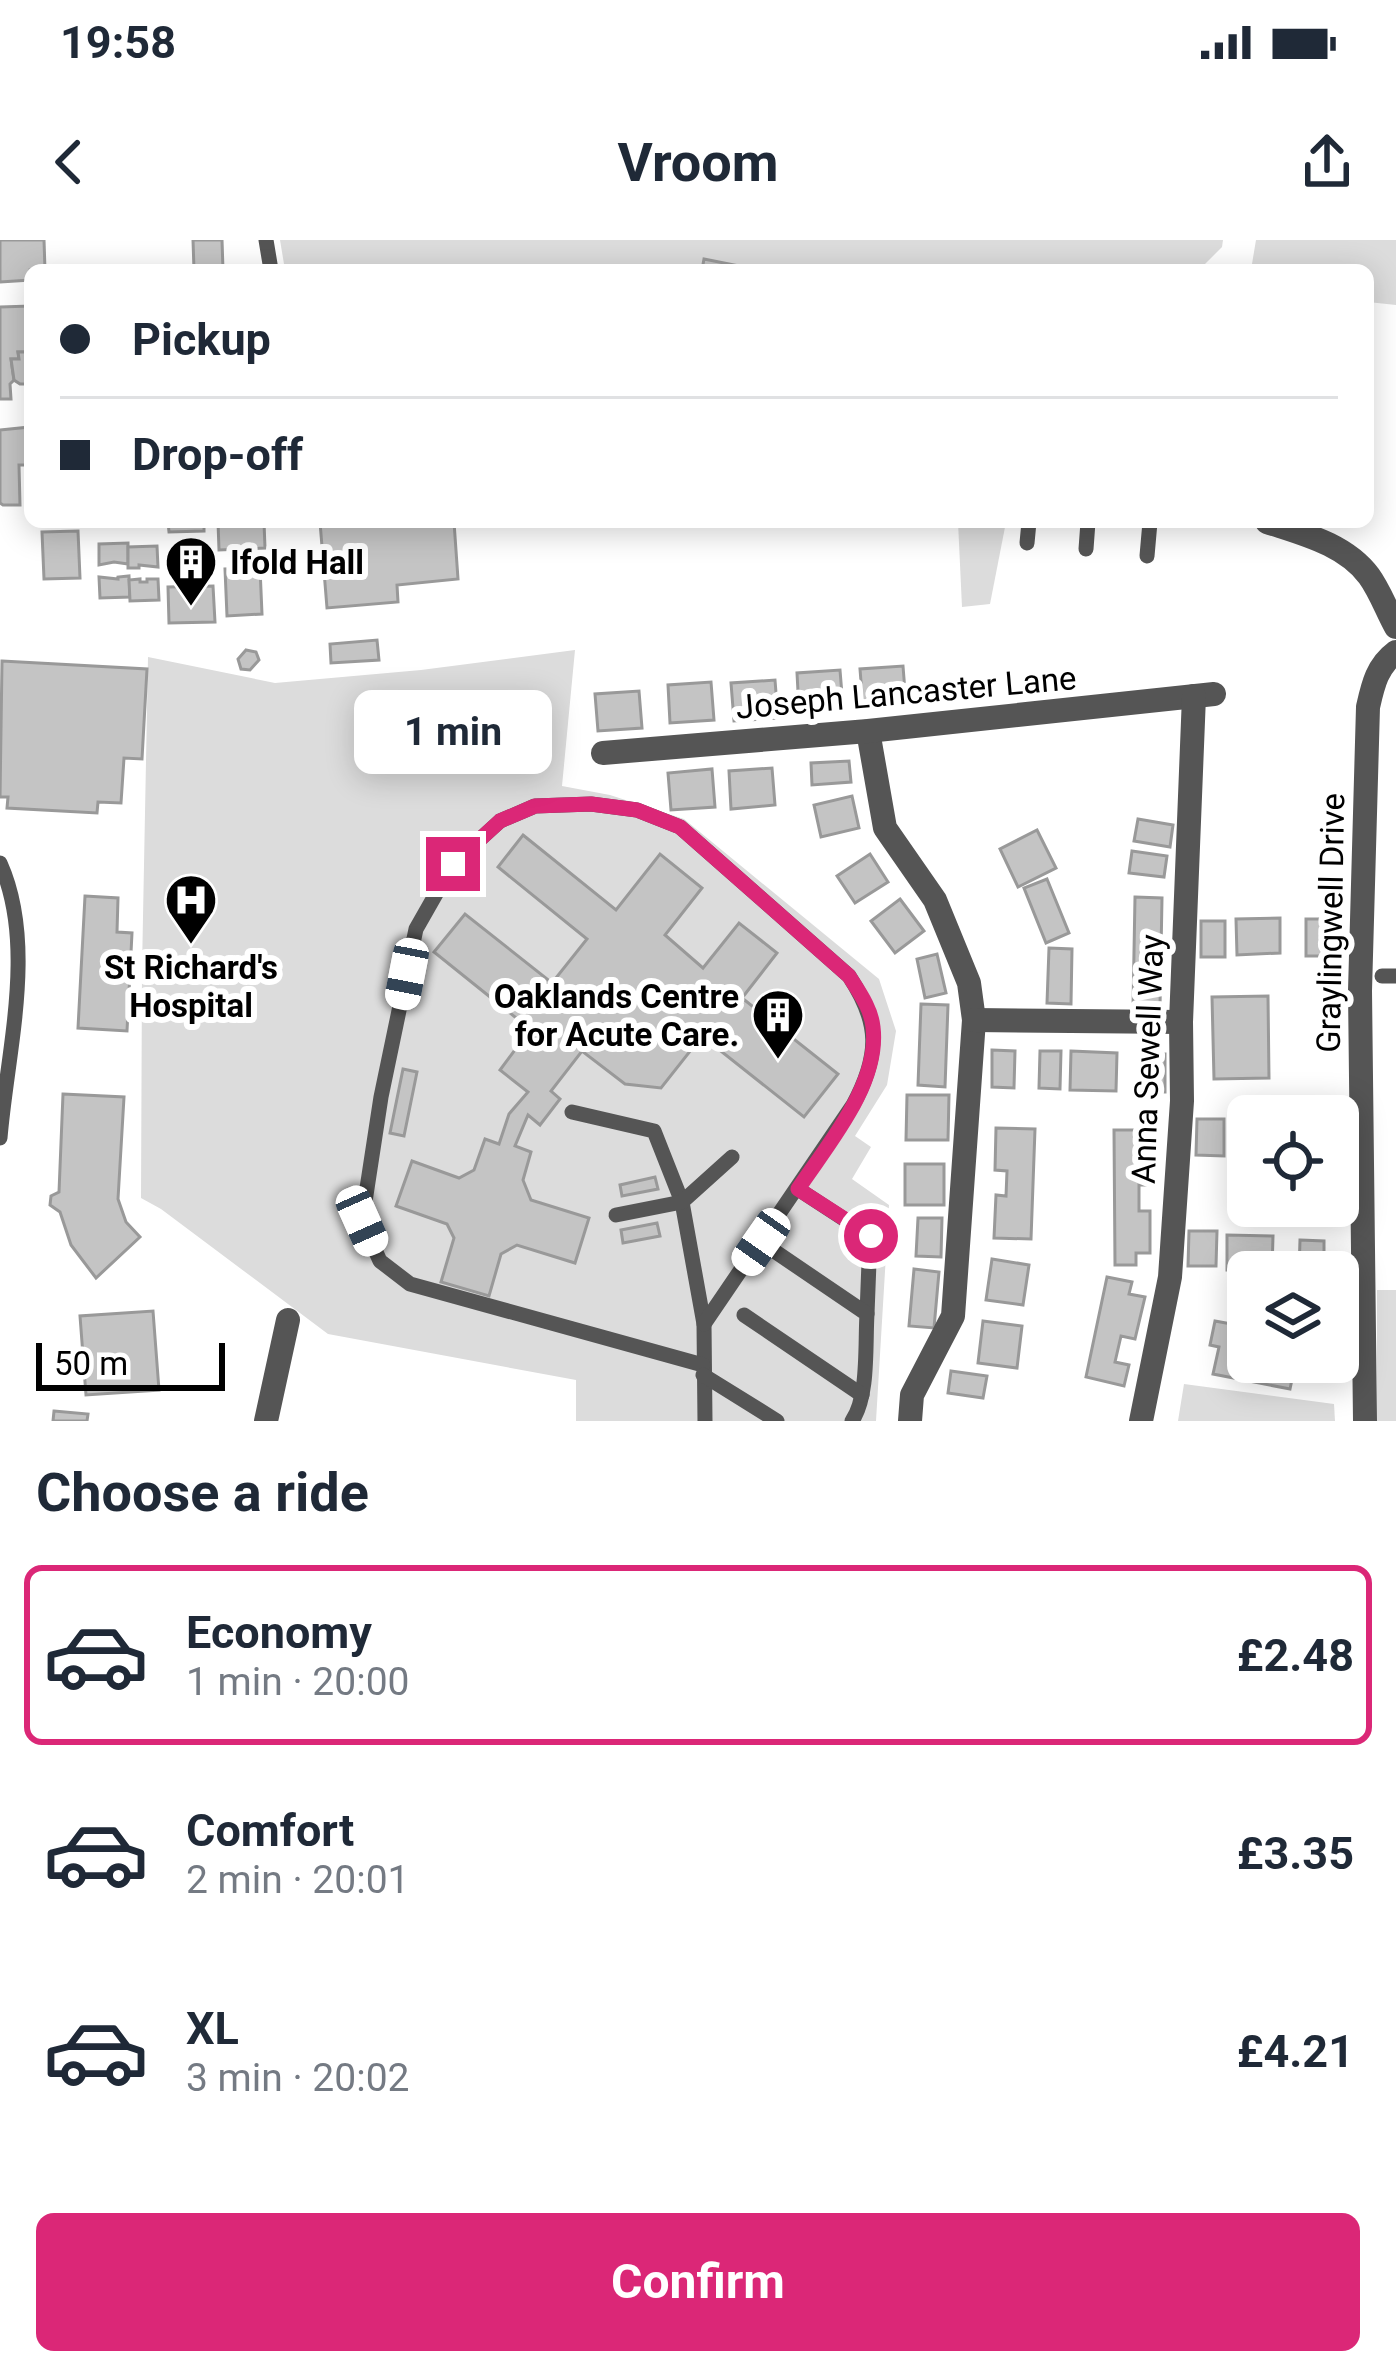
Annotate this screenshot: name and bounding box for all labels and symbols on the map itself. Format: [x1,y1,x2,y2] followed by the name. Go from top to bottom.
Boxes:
[163,534,219,608] building icon: Ifold Hall
[230,543,364,582] place label: Ifold Hall
[734,658,1078,727] street label: Joseph Lancaster Lane
[354,690,552,774] callout: 1 min
[1309,793,1352,1053] street label: Graylingwell Drive
[426,837,480,891] route end
[163,872,219,946] hospital icon: St Richard's Hospital
[1124,933,1171,1185] street label: Anna Sewell Way
[382,935,432,1013] car
[104,948,278,1025] place label: St Richard's Hospital
[494,977,739,1054] place label: Oaklands Centre for Acute Care.
[750,987,806,1061] building icon: Oaklands Centre for Acute Care.
[331,1181,393,1261] car
[726,1202,796,1282] car
[844,1209,898,1263] route start
[36,1337,225,1390] scale bar

